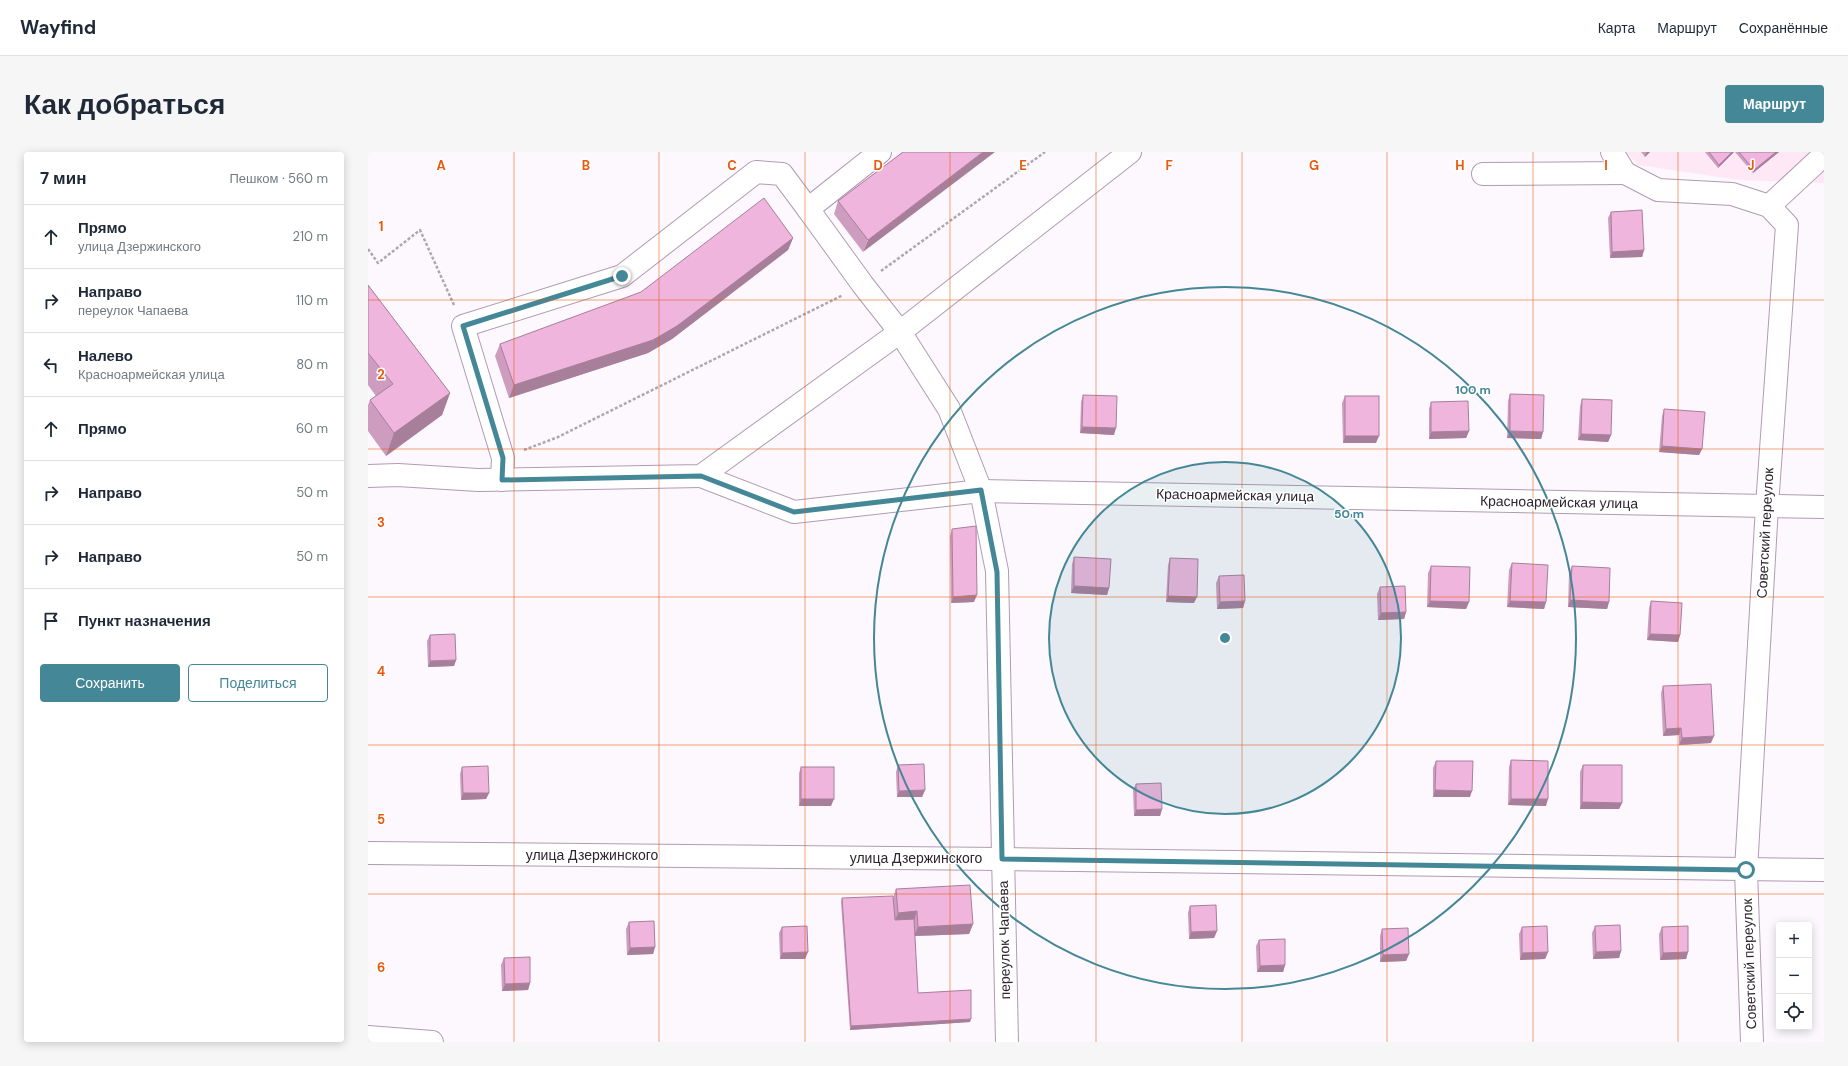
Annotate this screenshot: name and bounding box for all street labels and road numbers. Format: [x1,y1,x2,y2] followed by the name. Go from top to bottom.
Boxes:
[1753,466,1777,599] street label: Советский переулок
[1156,485,1314,505] street label: Красноармейская улица
[1480,492,1638,512] street label: Красноармейская улица
[526,846,658,864] street label: улица Дзержинского
[850,849,982,867] street label: улица Дзержинского
[994,880,1014,1000] street label: переулок Чапаева
[1738,897,1760,1030] street label: Советский переулок

